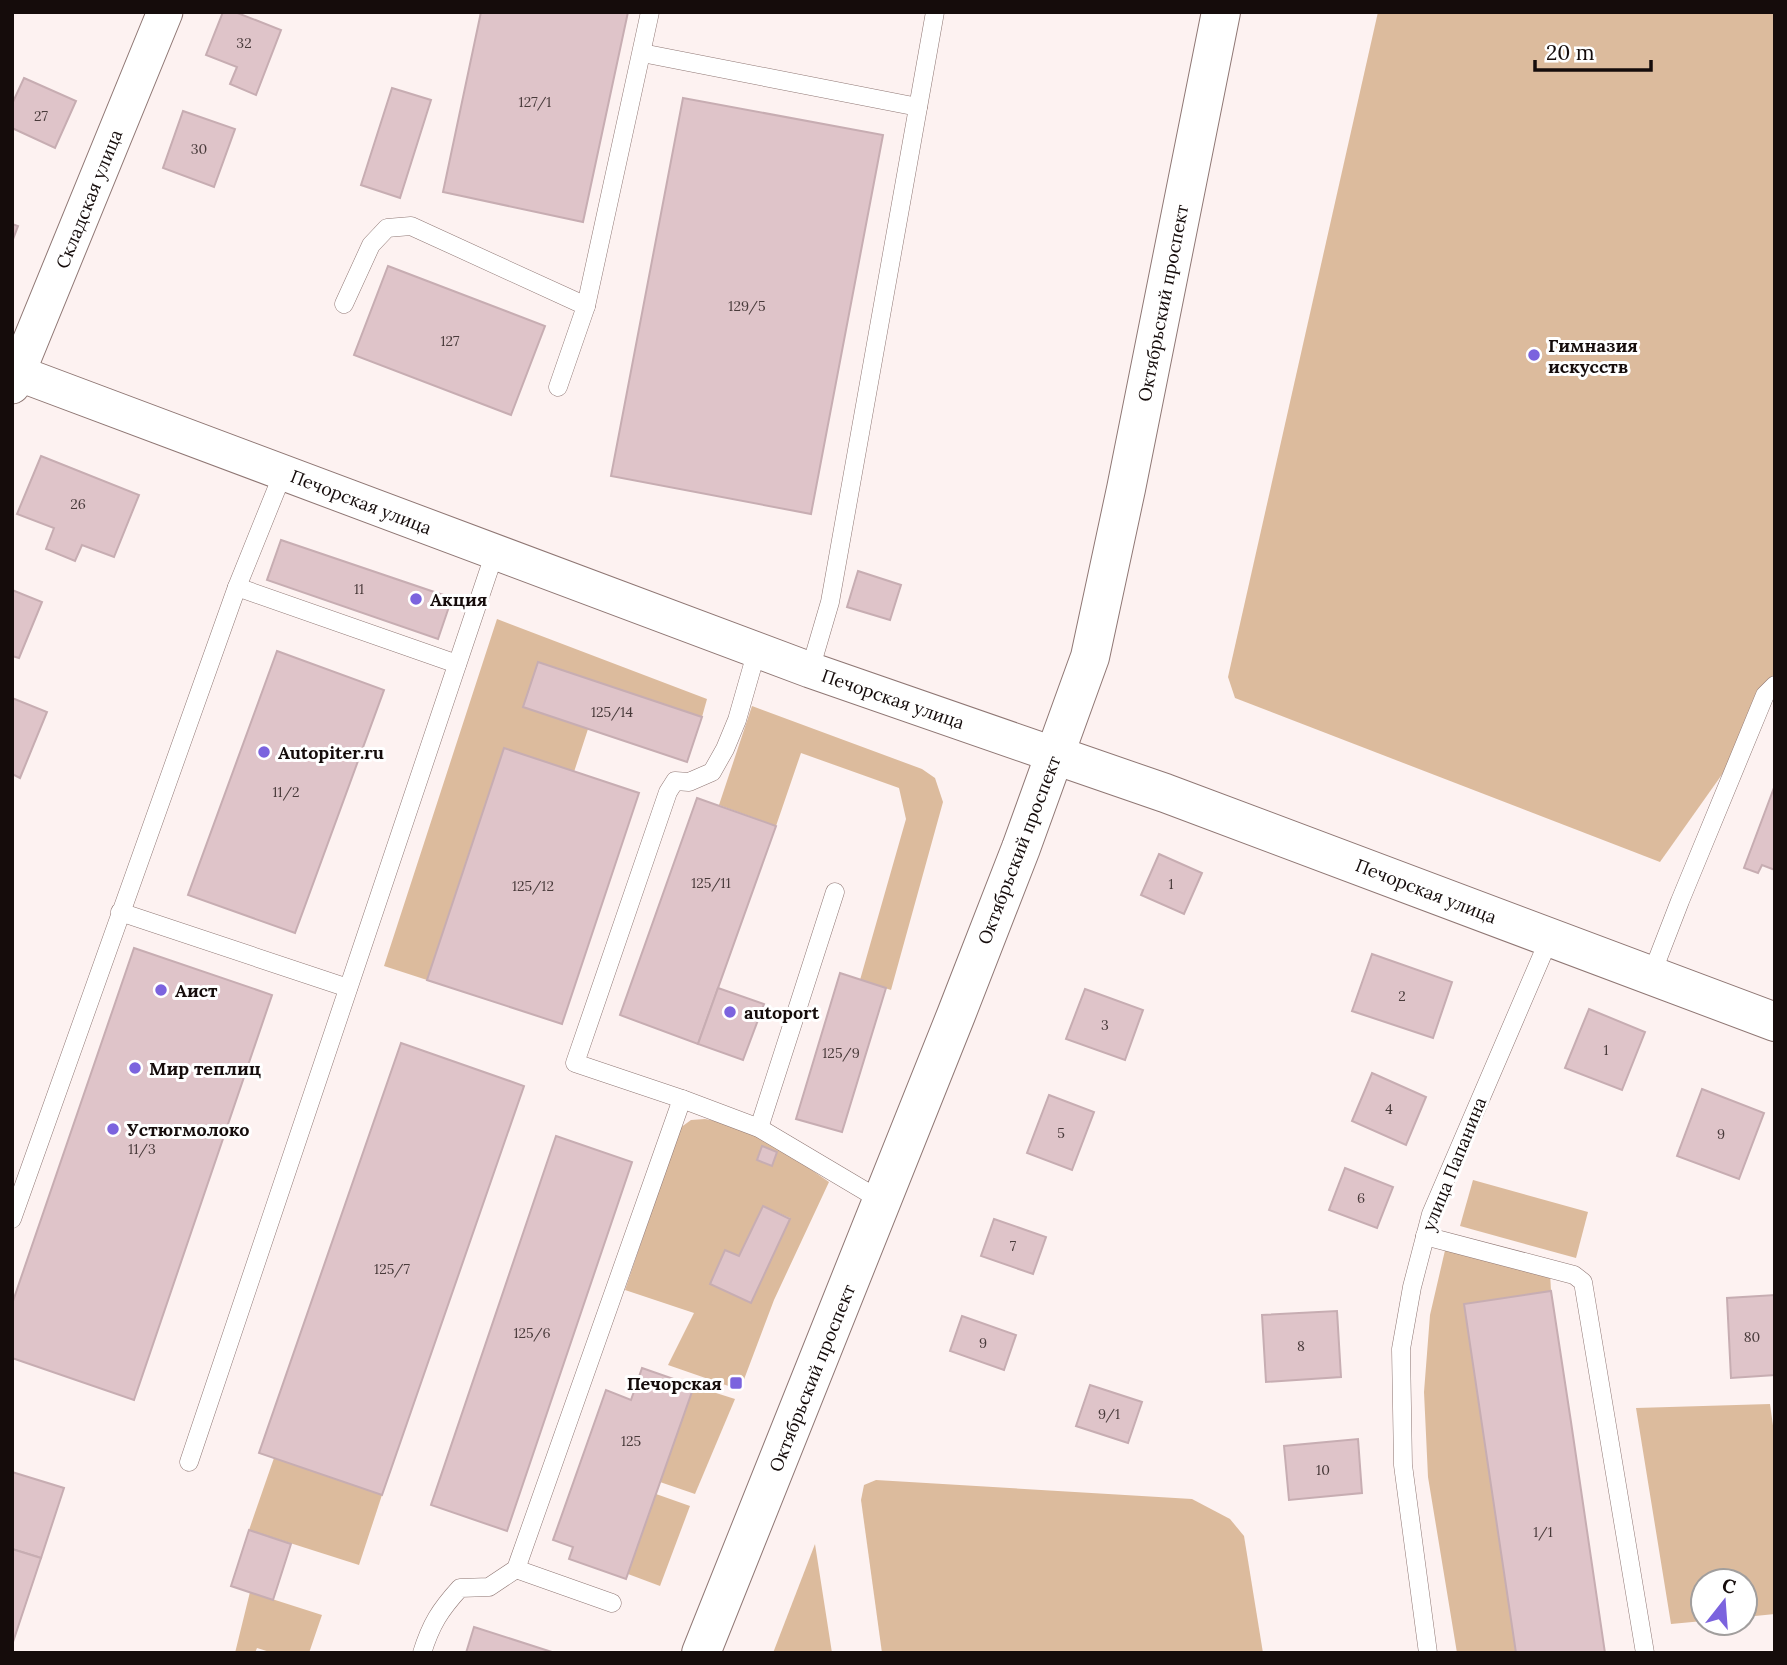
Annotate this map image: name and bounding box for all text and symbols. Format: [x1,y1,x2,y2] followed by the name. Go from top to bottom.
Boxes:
[1535,28,1650,72] scale bar
[236,34,252,52] house number: 32
[1546,39,1595,66] text: 20 m
[519,93,551,111] house number: 127/1
[34,107,49,125] house number: 27
[51,126,127,272] street label: Складская улица
[191,140,207,158] house number: 30
[1133,202,1193,403] street label: Октябрьский проспект
[728,297,766,315] house number: 129/5
[440,332,460,350] house number: 127
[1548,334,1638,378] place label: Гимназия искусств
[1526,347,1542,363] marker: Гимназия искусств
[287,465,435,539] street label: Печорская улица
[70,495,86,513] house number: 26
[354,580,364,598] house number: 11
[430,588,487,611] place label: Акция
[408,591,424,607] marker: Акция
[819,664,967,734] street label: Печорская улица
[591,703,633,721] house number: 125/14
[278,741,384,764] place label: Autopiter.ru
[256,744,272,760] marker: Autopiter.ru
[972,752,1066,948] street label: Октябрьский проспект
[272,783,300,801] house number: 11/2
[1352,854,1500,928] street label: Печорская улица
[691,874,731,892] house number: 125/11
[1168,875,1174,893] house number: 1
[512,877,554,895] house number: 125/12
[175,979,218,1002] place label: Аист
[153,982,169,998] marker: Аист
[1398,987,1406,1005] house number: 2
[744,1001,820,1024] place label: autoport
[722,1004,738,1020] marker: autoport
[1101,1016,1109,1034] house number: 3
[1603,1041,1609,1059] house number: 1
[822,1044,860,1062] house number: 125/9
[149,1057,261,1080] place label: Мир теплиц
[127,1060,143,1076] marker: Мир теплиц
[1417,1094,1491,1234] street label: улица Папанина
[1385,1100,1393,1118] house number: 4
[127,1118,249,1141] place label: Устюгмолоко
[105,1121,121,1137] marker: Устюгмолоко
[1057,1124,1065,1142] house number: 5
[1717,1125,1725,1143] house number: 9
[128,1140,156,1158] house number: 11/3
[1357,1189,1365,1207] house number: 6
[1010,1237,1017,1255] house number: 7
[374,1260,410,1278] house number: 125/7
[764,1281,860,1475] street label: Октябрьский проспект
[513,1324,551,1342] house number: 125/6
[1744,1328,1760,1346] house number: 80
[979,1334,987,1352] house number: 9
[1297,1337,1305,1355] house number: 8
[627,1372,722,1395] place label: Печорская
[728,1375,744,1391] marker: Печорская
[1098,1405,1120,1423] house number: 9/1
[621,1432,641,1450] house number: 125
[1316,1461,1330,1479] house number: 10
[1533,1523,1553,1541] house number: 1/1
[1689,1567,1759,1637] north arrow
[1719,1572,1739,1599] text: С

